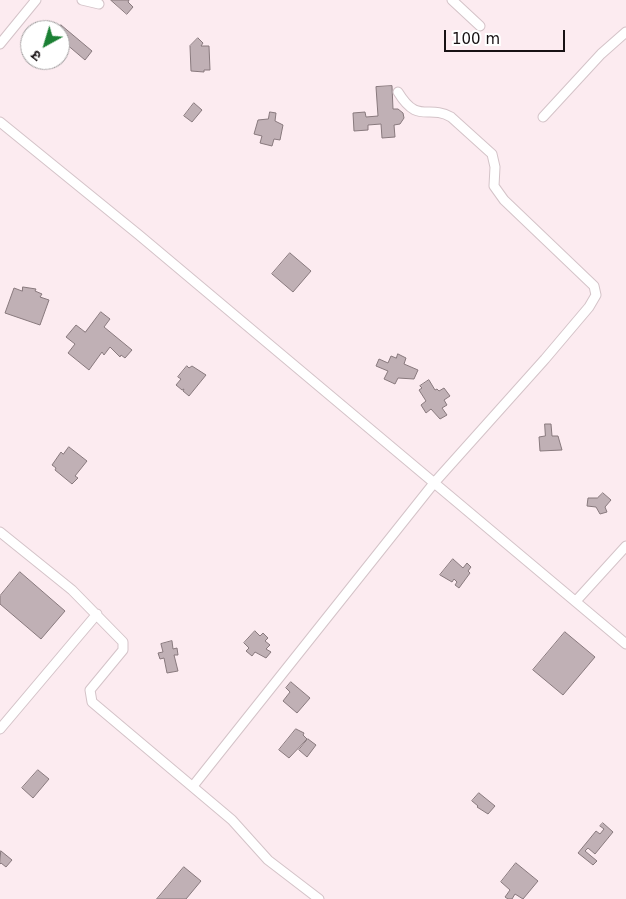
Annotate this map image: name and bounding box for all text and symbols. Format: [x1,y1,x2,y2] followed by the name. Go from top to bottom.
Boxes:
[20,20,70,70] north arrow
[446,20,567,52] scale bar
[452,30,500,48] text: 100 m
[28,47,44,65] text: उ

